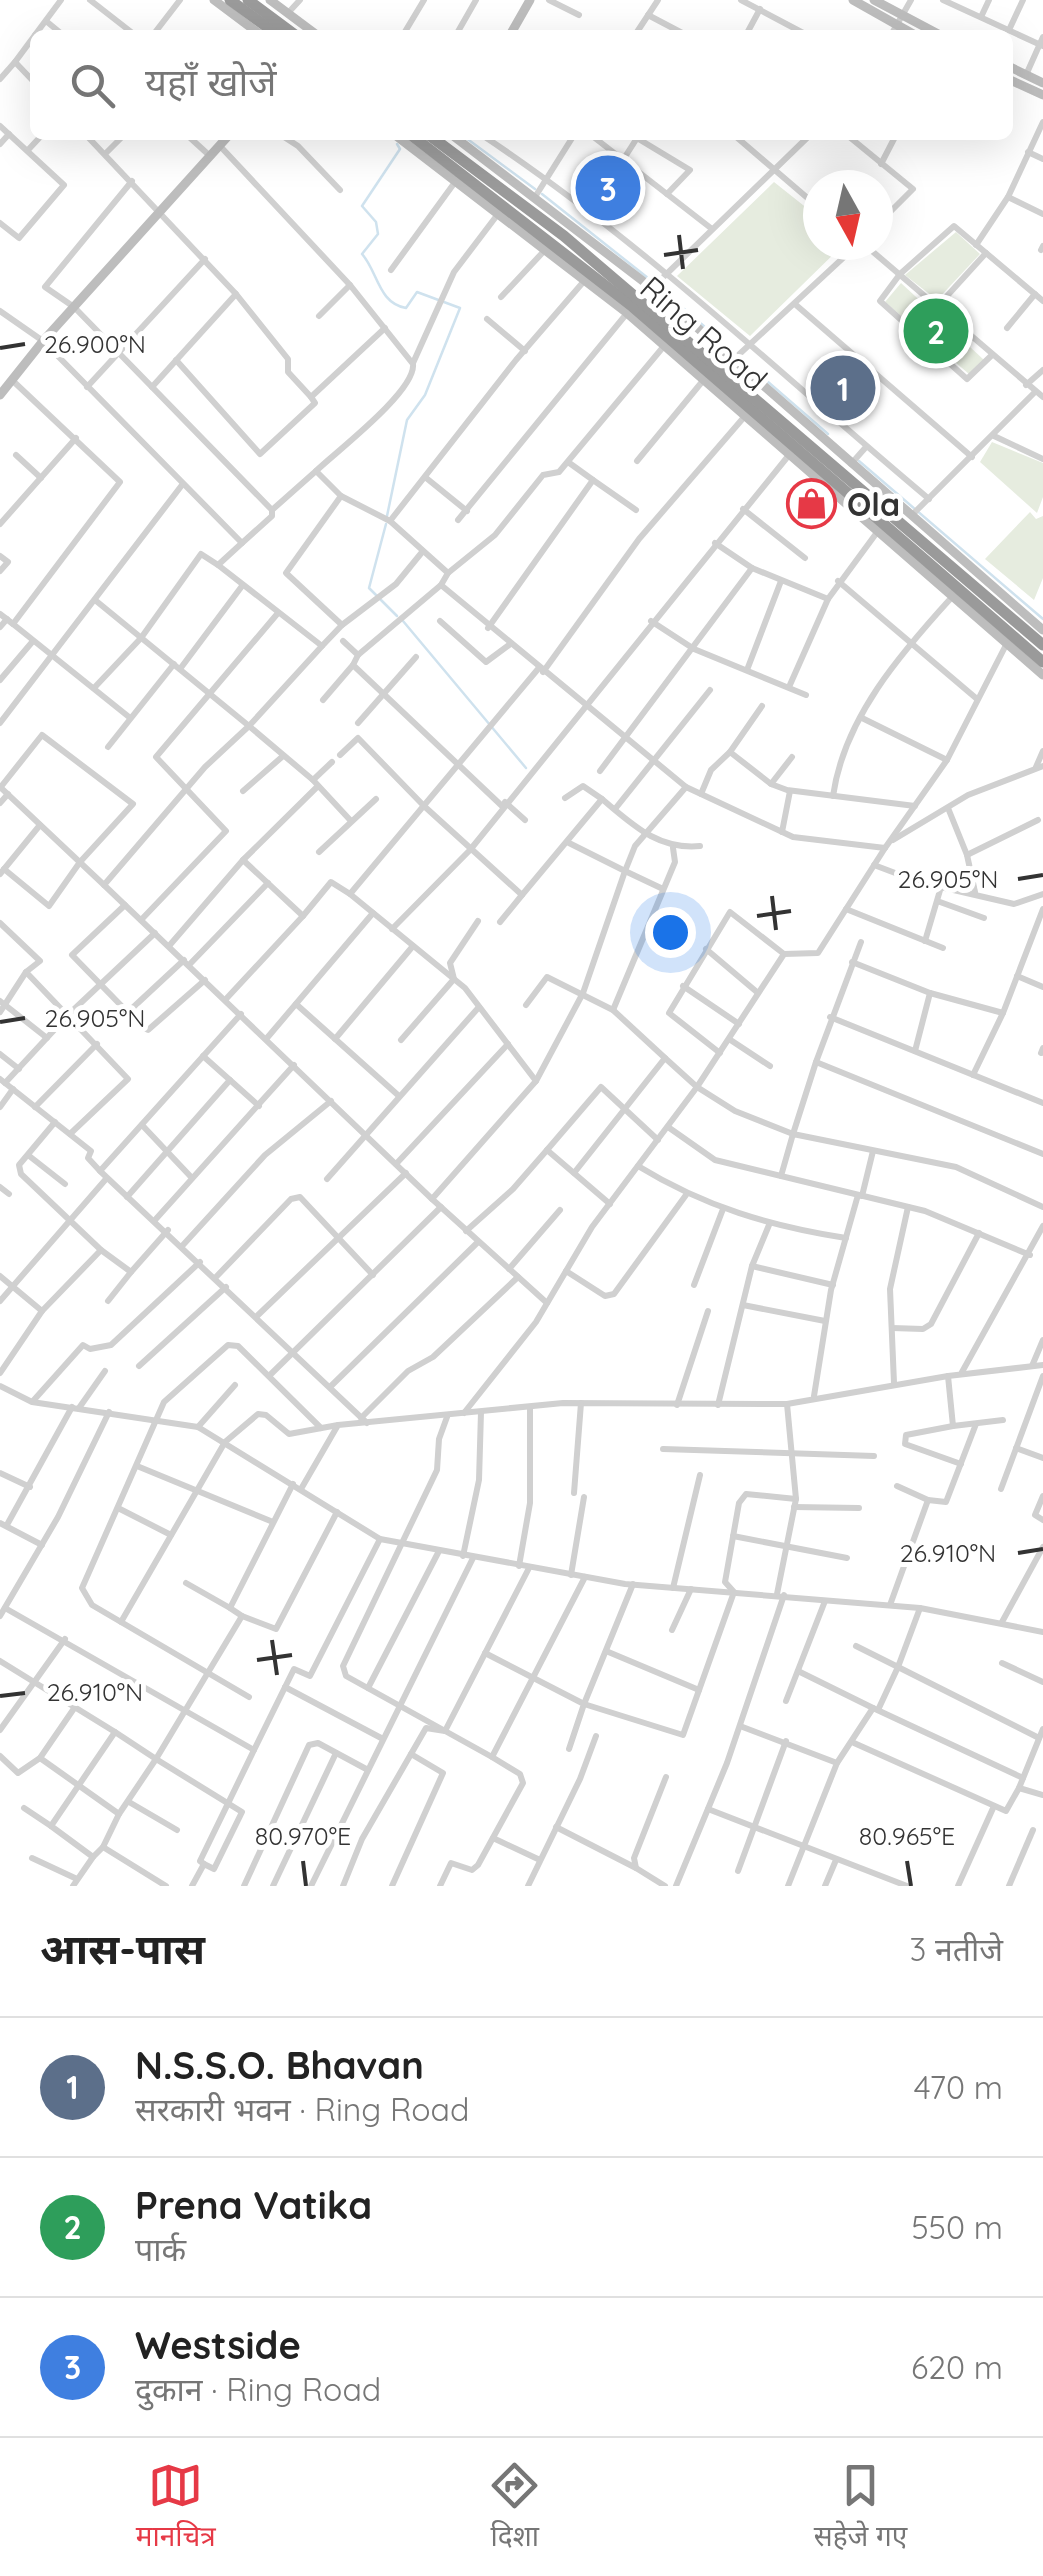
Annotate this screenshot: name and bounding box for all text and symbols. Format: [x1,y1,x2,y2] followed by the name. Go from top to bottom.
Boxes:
[30,30,1013,140] search box
[65,58,120,113] icon: search
[145,58,277,106] text: यहाँ खोजें
[576,150,640,226] pin: 3
[803,170,893,260] north arrow
[632,267,776,399] street label: Ring Road
[904,294,968,368] pin: 2
[44,328,146,359] text: 26.900°N
[810,350,876,426] pin: 1
[786,478,838,530] shop icon: Ola
[847,484,900,524] place label: Ola
[898,863,998,894] text: 26.905°N
[645,907,696,958] your location
[45,1002,145,1033] text: 26.905°N
[900,1537,996,1568] text: 26.910°N
[47,1676,143,1707] text: 26.910°N
[255,1820,351,1851] text: 80.970°E
[859,1820,955,1851] text: 80.965°E
[40,1922,205,1975] text: आस-पास
[909,1929,1003,1969] text: 3 नतीजे
[135,2041,424,2089] text: N.S.S.O. Bhavan
[66,2067,79,2107] text: 1
[914,2067,1003,2107] text: 470 m
[135,2089,469,2129] text: सरकारी भवन · Ring Road
[135,2181,372,2229] text: Prena Vatika
[63,2207,82,2247] text: 2
[911,2207,1003,2247] text: 550 m
[135,2229,186,2269] text: पार्क
[135,2321,301,2369] text: Westside
[64,2347,81,2387] text: 3
[911,2347,1003,2387] text: 620 m
[135,2369,381,2409] text: दुकान · Ring Road
[136,2458,216,2557] tab: मानचित्र
[487,2458,542,2557] tab: दिशा
[814,2458,907,2557] tab: सहेजे गए

